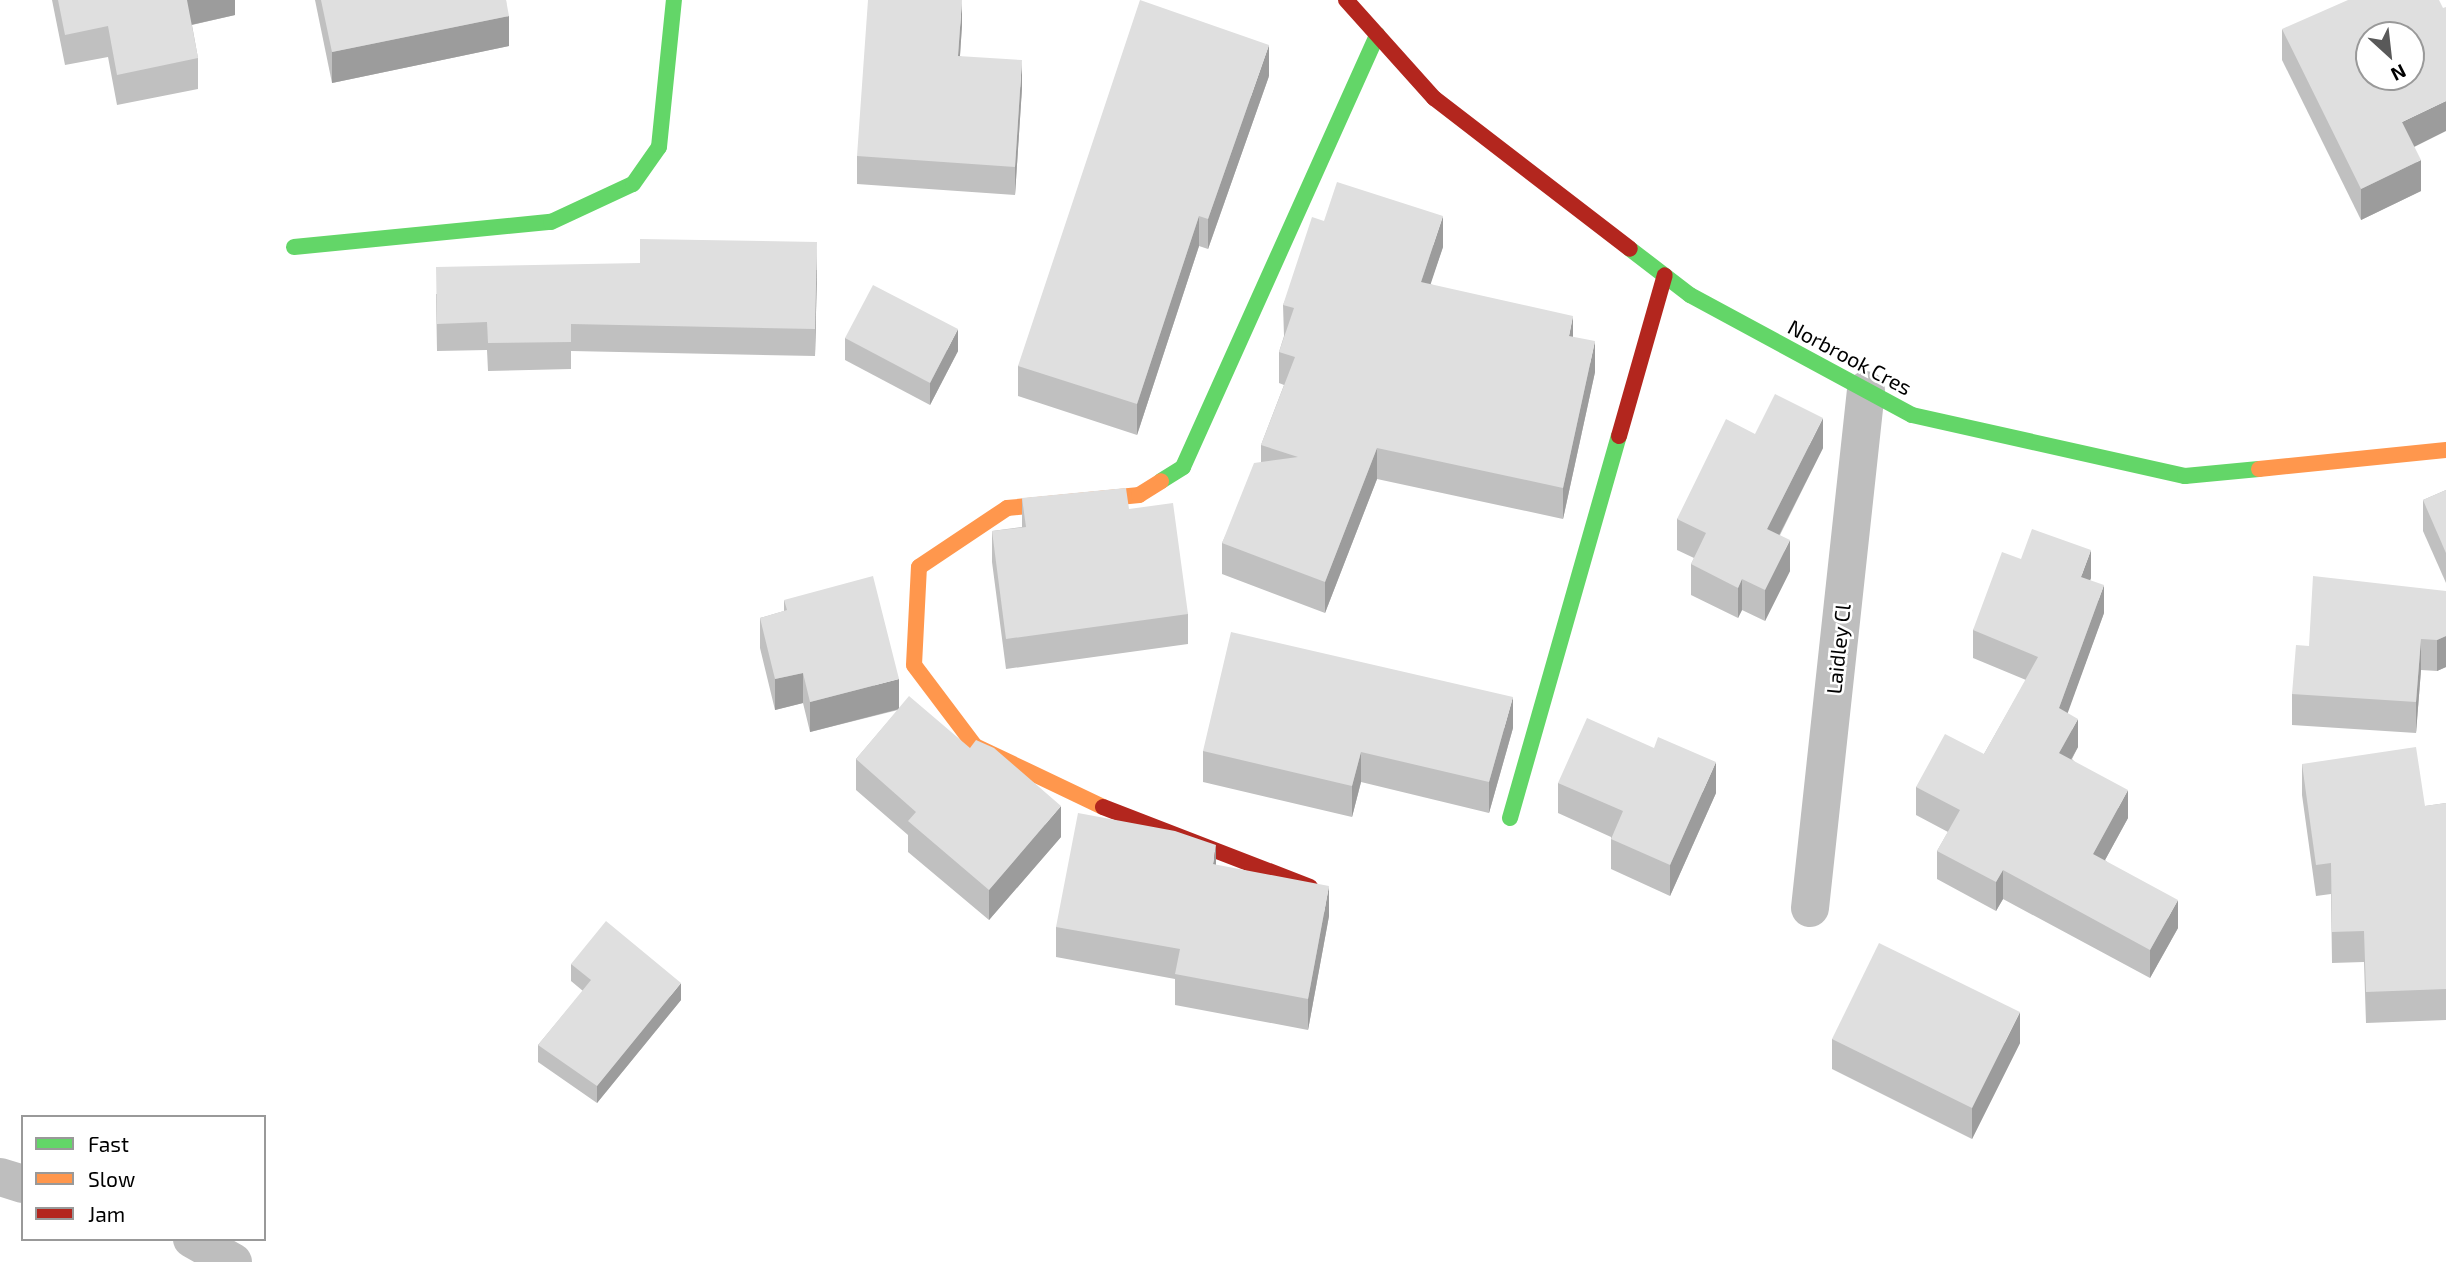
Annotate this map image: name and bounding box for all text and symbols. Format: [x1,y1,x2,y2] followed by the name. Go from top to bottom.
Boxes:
[2355,21,2425,91] north arrow
[2388,60,2410,87] text: N
[1784,314,1916,400] street label: Norbrook Cres
[1821,602,1855,696] street label: Laidley Cl
[21,1115,266,1241] legend
[88,1131,129,1156] text: Fast
[88,1166,135,1191] text: Slow
[88,1201,125,1226] text: Jam

